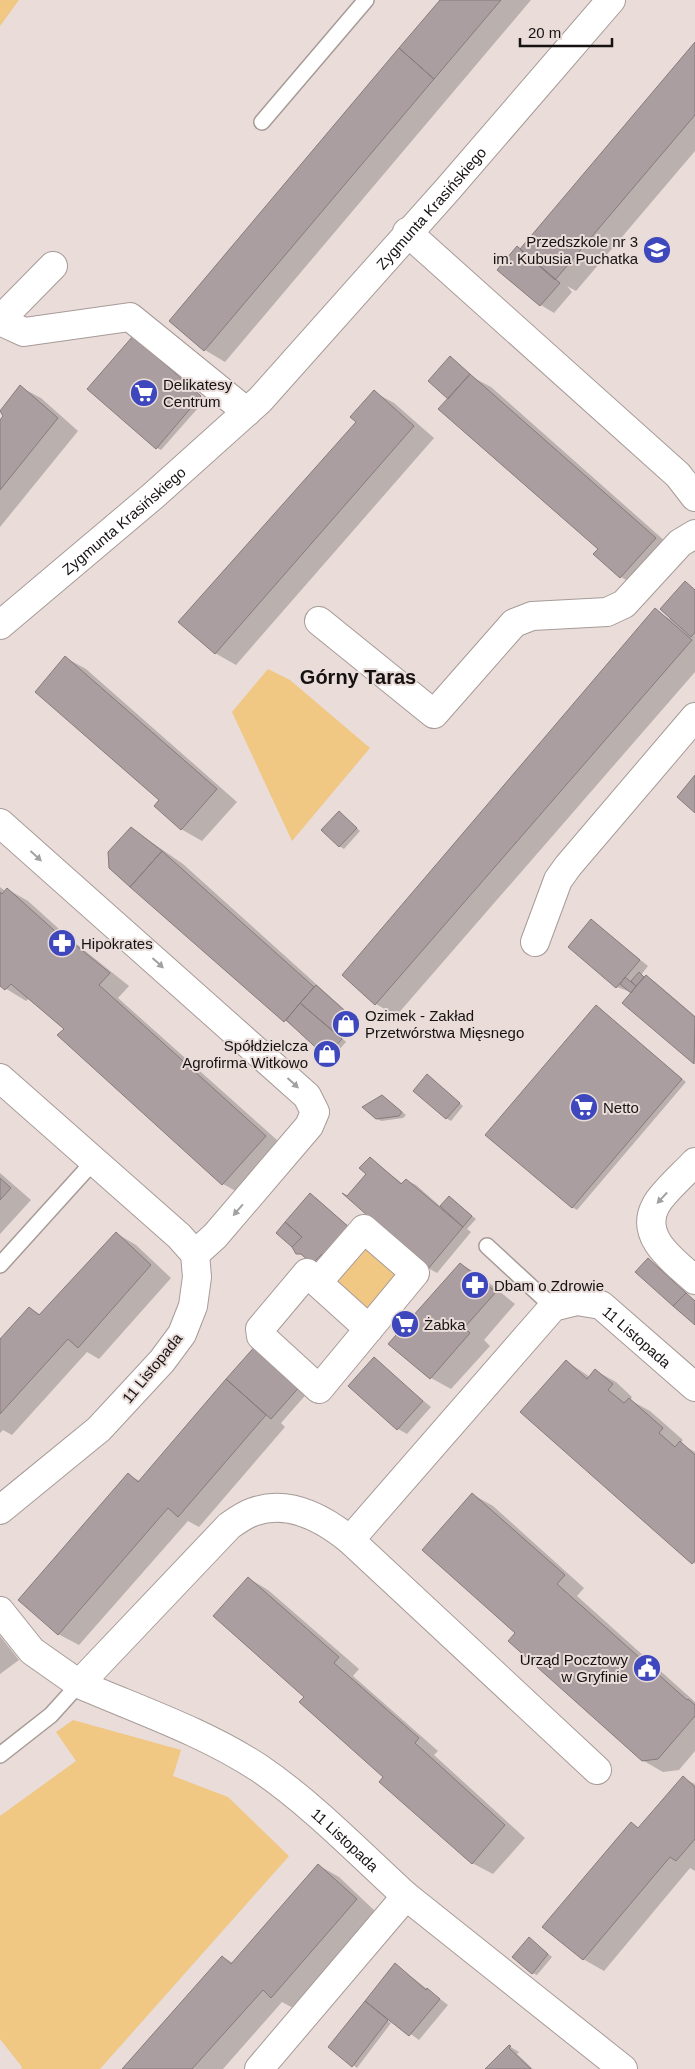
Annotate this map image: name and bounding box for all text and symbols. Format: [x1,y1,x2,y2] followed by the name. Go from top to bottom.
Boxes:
[520,15,612,47] scale bar
[528,24,561,41] text: 20 m
[373,143,489,272] street label: Zygmunta Krasińskiego
[493,233,639,267] place label: Przedszkole nr 3 im. Kubusia Puchatka
[642,235,672,265] school or university icon: Przedszkole nr 3 im. Kubusia Puchatka
[163,376,233,410] place label: Delikatesy Centrum
[129,378,159,408] supermarket icon: Delikatesy Centrum
[58,463,189,578] street label: Zygmunta Krasińskiego
[300,666,416,688] district label: Górny Taras
[30,850,43,861] one-way arrow
[47,928,77,958] pharmacy icon: Hipokrates
[81,935,153,952] place label: Hipokrates
[152,958,165,969] one-way arrow
[365,1007,524,1041] place label: Ozimek - Zakład Przetwórstwa Mięsnego
[331,1009,361,1039] shop icon: Ozimek - Zakład Przetwórstwa Mięsnego
[182,1037,309,1071] place label: Spółdzielcza Agrofirma Witkowo
[312,1039,342,1069] shop icon: Spółdzielcza Agrofirma Witkowo
[286,1077,298,1089] one-way arrow
[569,1092,599,1122] supermarket icon: Netto
[603,1099,639,1116] place label: Netto
[656,1192,668,1204] one-way arrow
[232,1203,243,1216] one-way arrow
[460,1270,490,1300] pharmacy icon: Dbam o Zdrowie
[494,1277,604,1294] place label: Dbam o Zdrowie
[600,1302,675,1371] street label: 11 Listopada
[390,1309,420,1339] supermarket icon: Żabka
[424,1316,466,1333] place label: Żabka
[119,1329,186,1406] street label: 11 Listopada
[520,1651,628,1685] place label: Urząd Pocztowy w Gryfinie
[632,1653,662,1683] public building icon: Urząd Pocztowy w Gryfinie
[308,1804,383,1875] street label: 11 Listopada

